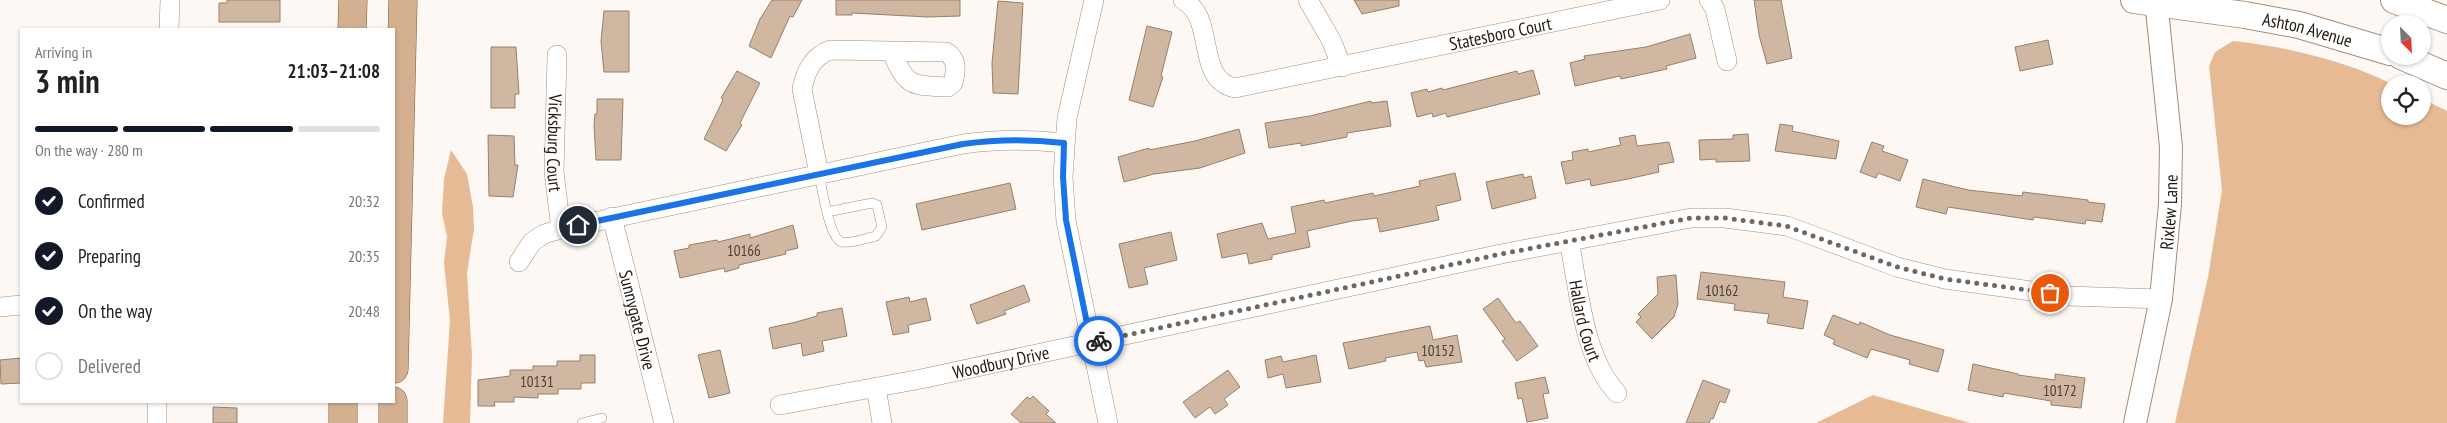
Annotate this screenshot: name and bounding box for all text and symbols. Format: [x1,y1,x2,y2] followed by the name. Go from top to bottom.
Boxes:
[2261,7,2355,52] street label: Ashton Avenue
[1447,11,1554,55] street label: Statesboro Court
[2381,15,2431,65] north arrow
[2381,15,2431,125] map controls
[35,42,92,62] text: Arriving in
[287,59,380,83] text: 21:03–21:08
[35,60,100,102] text: 3 min
[2381,75,2431,125] button: locate
[542,93,568,193] street label: Vicksburg Court
[35,140,143,160] text: On the way · 280 m
[2154,174,2182,251] street label: Rixlew Lane
[35,187,63,215] icon: check
[78,189,145,213] text: Confirmed
[348,191,380,211] text: 20:32
[557,204,599,246] pin
[564,211,592,239] icon: home
[727,241,761,260] house number: 10166
[35,242,63,270] icon: check
[78,244,141,268] text: Preparing
[348,246,380,266] text: 20:35
[614,268,662,372] street label: Sunnygate Drive
[2029,272,2071,314] pin
[1565,278,1607,365] street label: Hallard Court
[2036,279,2064,307] icon: bag
[1705,281,1739,300] house number: 10162
[35,297,63,325] icon: check
[78,299,152,323] text: On the way
[348,301,380,321] text: 20:48
[1074,316,1124,366] courier
[1085,327,1113,355] icon: bike
[950,340,1051,383] street label: Woodbury Drive
[1421,341,1455,360] house number: 10152
[78,354,141,378] text: Delivered
[520,372,554,391] house number: 10131
[2043,381,2077,400] house number: 10172

